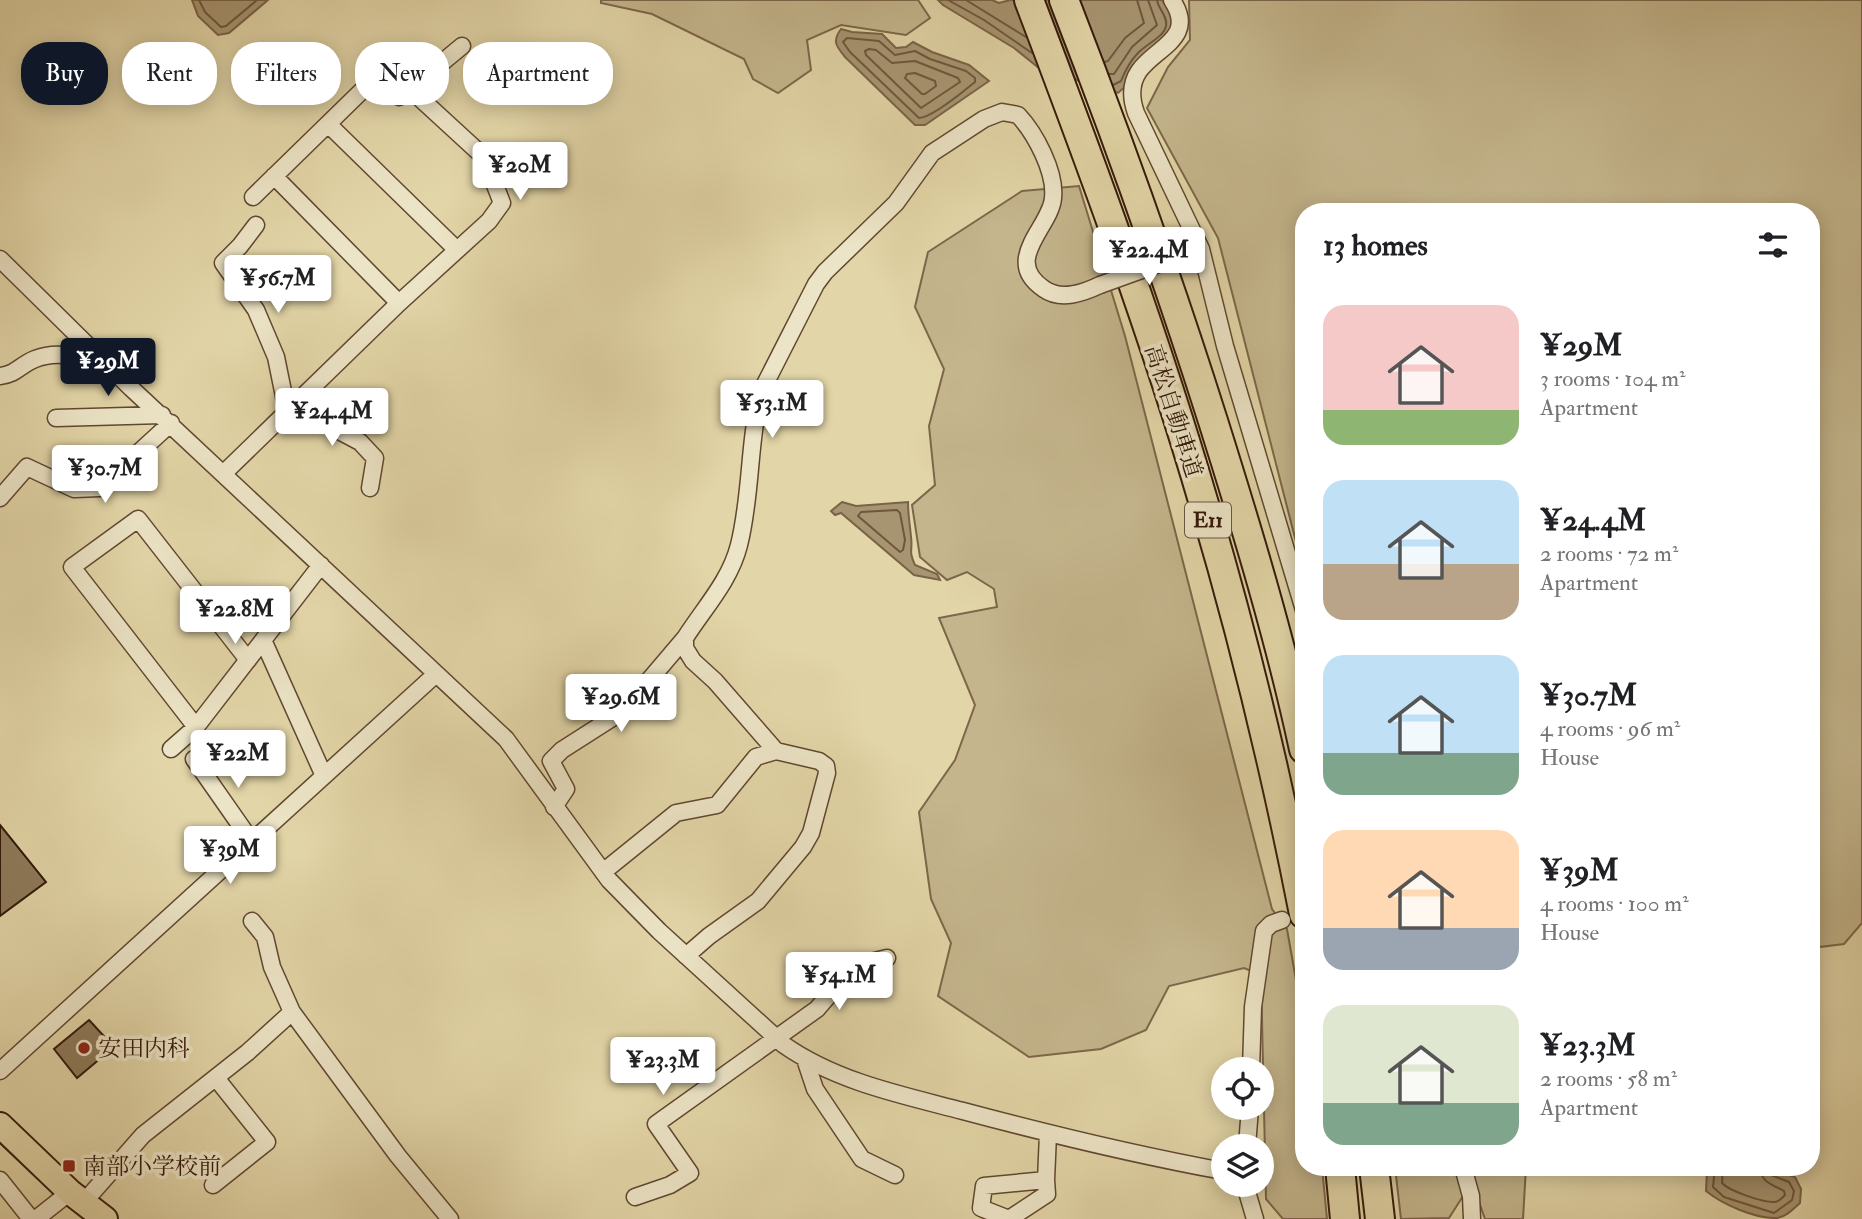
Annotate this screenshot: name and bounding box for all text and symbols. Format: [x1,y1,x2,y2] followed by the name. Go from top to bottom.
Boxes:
[21,42,108,105] chip: Buy
[122,42,217,105] chip: Rent
[231,42,341,105] chip: Filters
[355,42,449,105] chip: New
[463,42,613,105] chip: Apartment
[479,142,561,202] pin: ¥20M
[489,150,552,179] text: ¥20M
[1754,226,1792,264] icon: filters
[1323,227,1428,264] text: 13 homes
[1092,228,1206,287] pin: ¥22.4M
[1109,235,1189,264] text: ¥22.4M
[221,256,335,315] pin: ¥56.7M
[240,263,316,292] text: ¥56.7M
[1540,327,1622,364] text: ¥29M
[1379,333,1463,417] icon: home
[67,338,149,398] pin: ¥29M
[1138,341,1209,481] street label: 高松自動車道
[77,346,139,375] text: ¥29M
[1540,364,1686,393] text: 3 rooms · 104 m²
[715,380,829,440] pin: ¥53.1M
[275,388,389,448] pin: ¥24.4M
[736,388,808,417] text: ¥53.1M
[1540,393,1638,422] text: Apartment
[291,396,373,425] text: ¥24.4M
[48,446,162,505] pin: ¥30.7M
[68,453,142,482] text: ¥30.7M
[1540,502,1646,539] text: ¥24.4M
[1185,503,1231,538] road number: E11
[1379,508,1463,592] icon: home
[1540,539,1678,568] text: 2 rooms · 72 m²
[1540,568,1638,597] text: Apartment
[178,586,292,646] pin: ¥22.8M
[196,594,274,623] text: ¥22.8M
[564,674,678,734] pin: ¥29.6M
[1540,677,1637,714] text: ¥30.7M
[581,682,661,711] text: ¥29.6M
[1379,683,1463,767] icon: home
[1540,714,1680,743] text: 4 rooms · 96 m²
[197,730,279,790] pin: ¥22M
[207,738,269,767] text: ¥22M
[1540,743,1599,772] text: House
[189,826,271,886] pin: ¥39M
[200,834,260,863] text: ¥39M
[1540,852,1618,889] text: ¥39M
[1379,858,1463,942] icon: home
[1540,889,1689,918] text: 4 rooms · 100 m²
[1540,918,1599,947] text: House
[782,953,896,1012] pin: ¥54.1M
[802,960,876,989] text: ¥54.1M
[1540,1027,1636,1064] text: ¥23.3M
[1379,1033,1463,1117] icon: home
[98,1034,190,1063] place label: 安田内科
[606,1038,720,1097] pin: ¥23.3M
[76,1040,92,1056] marker: 安田内科
[626,1045,700,1074] text: ¥23.3M
[1211,1057,1274,1197] map controls
[1211,1057,1274,1120] button: locate
[1540,1064,1677,1093] text: 2 rooms · 58 m²
[1540,1093,1638,1122] text: Apartment
[1211,1134,1274,1197] button: layers
[83,1152,221,1181] place label: 南部小学校前
[61,1158,77,1174] marker: 南部小学校前

